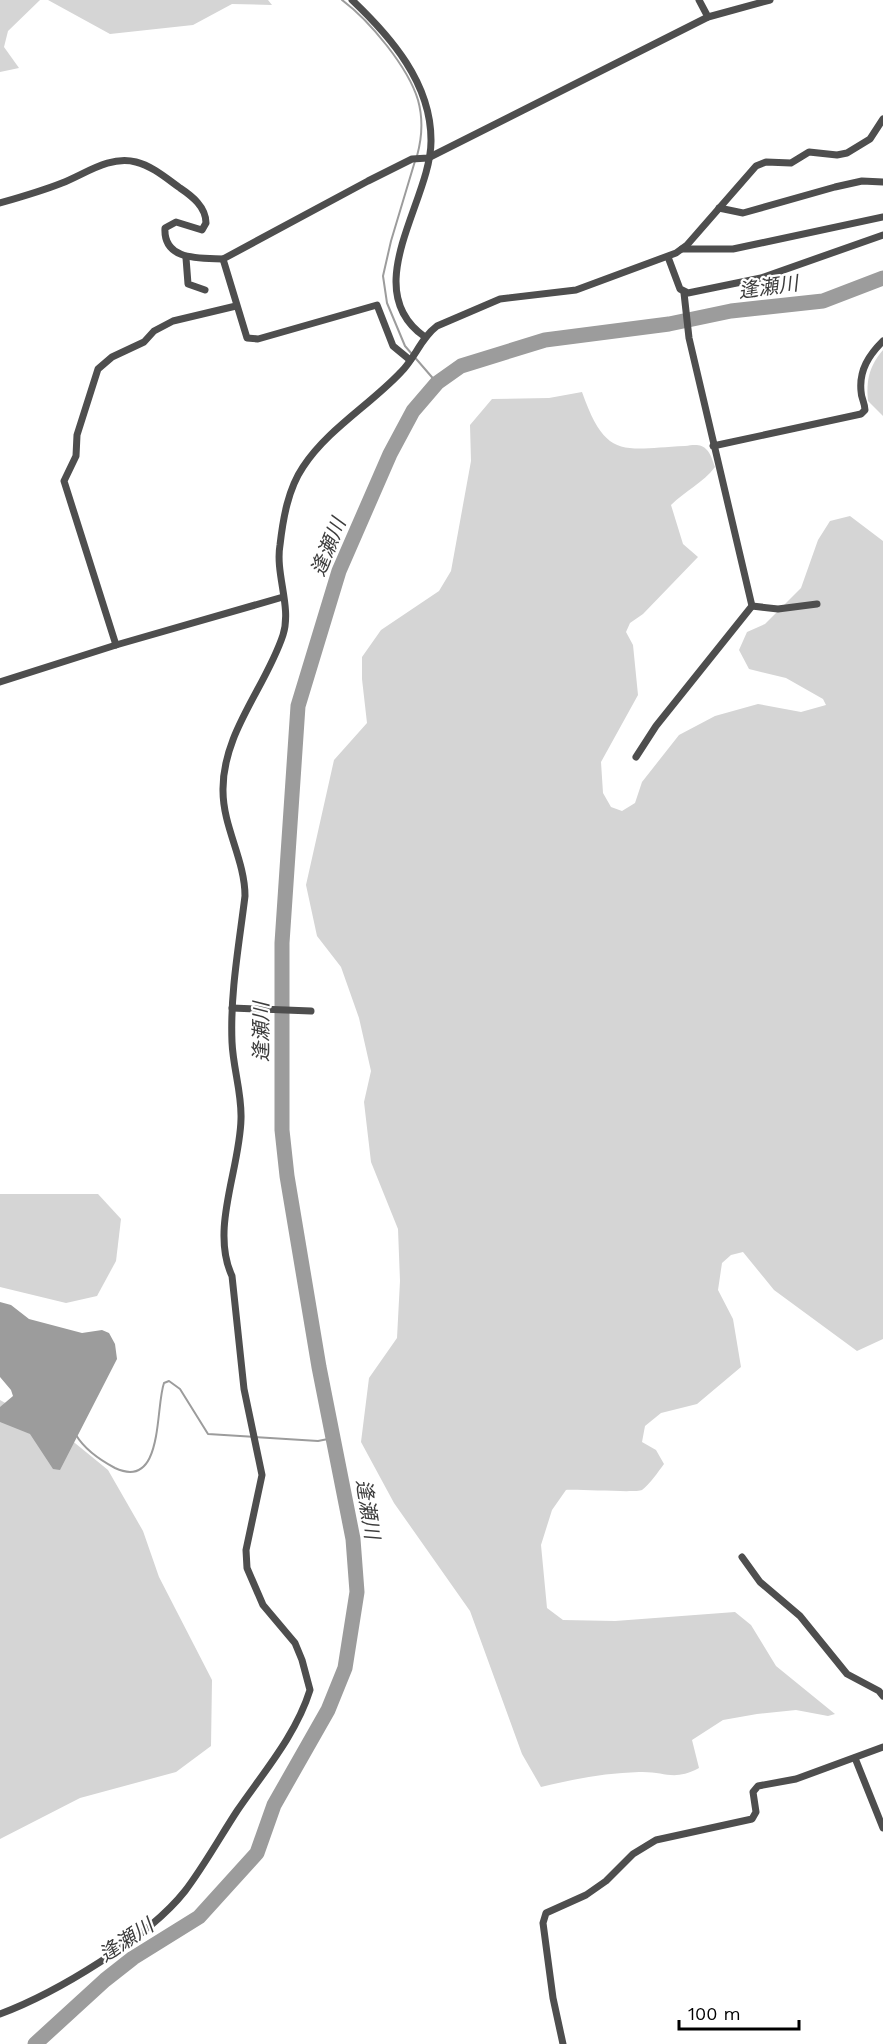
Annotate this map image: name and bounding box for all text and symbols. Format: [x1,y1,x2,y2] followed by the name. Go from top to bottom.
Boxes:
[737,271,801,303] water label: 逢瀬川
[306,513,351,579] water label: 逢瀬川
[249,1000,273,1062] water label: 逢瀬川
[351,1477,385,1542] water label: 逢瀬川
[94,1912,159,1967] water label: 逢瀬川
[679,1993,799,2031] scale bar
[688,2003,741,2024] text: 100 m

